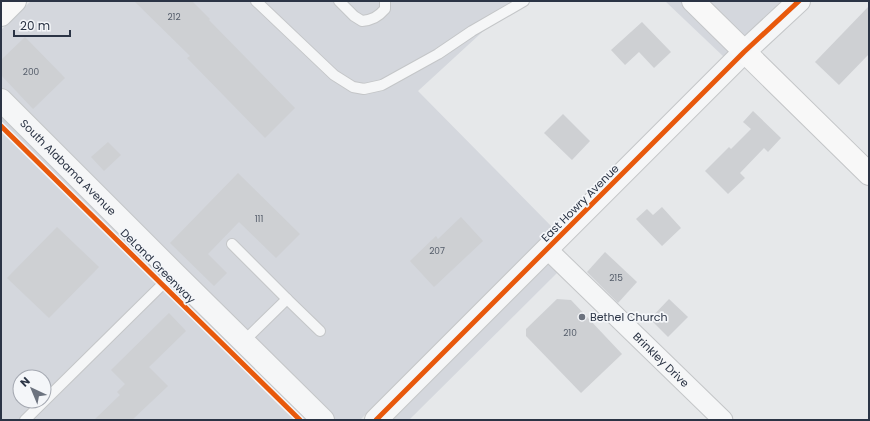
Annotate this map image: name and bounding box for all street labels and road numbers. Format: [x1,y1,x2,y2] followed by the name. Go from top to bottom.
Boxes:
[17,116,120,219] street label: South Alabama Avenue
[538,160,623,245] street label: East Howry Avenue
[117,225,200,308] street label: DeLand Greenway
[629,329,693,391] street label: Brinkley Drive

